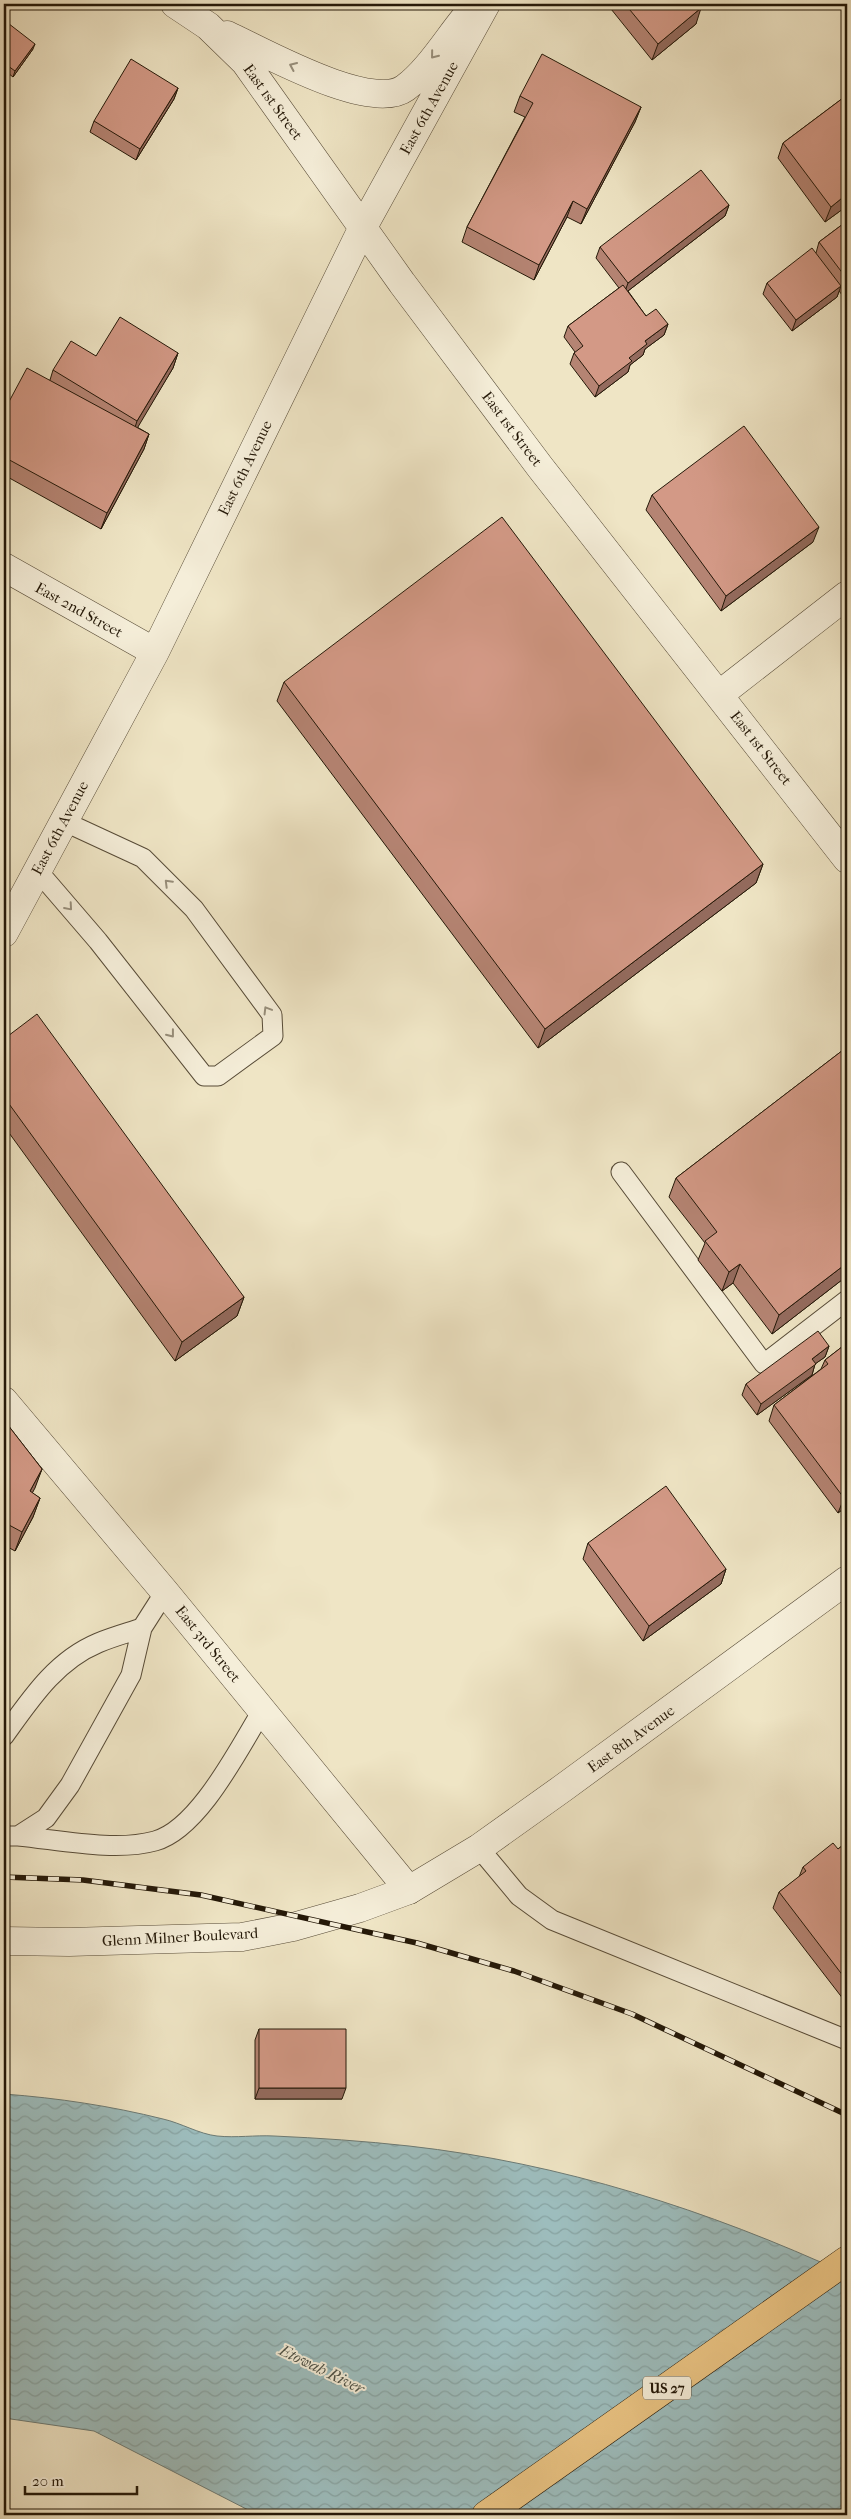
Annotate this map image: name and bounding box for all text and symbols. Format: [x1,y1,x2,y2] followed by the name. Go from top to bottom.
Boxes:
[431,50,440,59] one-way arrow
[396,58,462,158] street label: East 6th Avenue
[239,61,307,144] street label: East 1st Street
[289,61,298,72] one-way arrow
[478,388,546,471] street label: East 1st Street
[214,417,276,519] street label: East 6th Avenue
[32,578,127,642] street label: East 2nd Street
[726,707,796,789] street label: East 1st Street
[28,777,93,878] street label: East 6th Avenue
[165,880,174,889] one-way arrow
[63,902,72,911] one-way arrow
[264,1007,274,1016] one-way arrow
[165,1028,173,1037] one-way arrow
[172,1602,245,1687] street label: East 3rd Street
[584,1701,678,1777] street label: East 8th Avenue
[101,1924,259,1950] street label: Glenn Milner Boulevard
[275,2340,369,2399] water label: Etowah River
[643,2376,691,2400] road number: US 27
[25,2464,138,2496] scale bar
[32,2472,64,2490] text: 20 m

